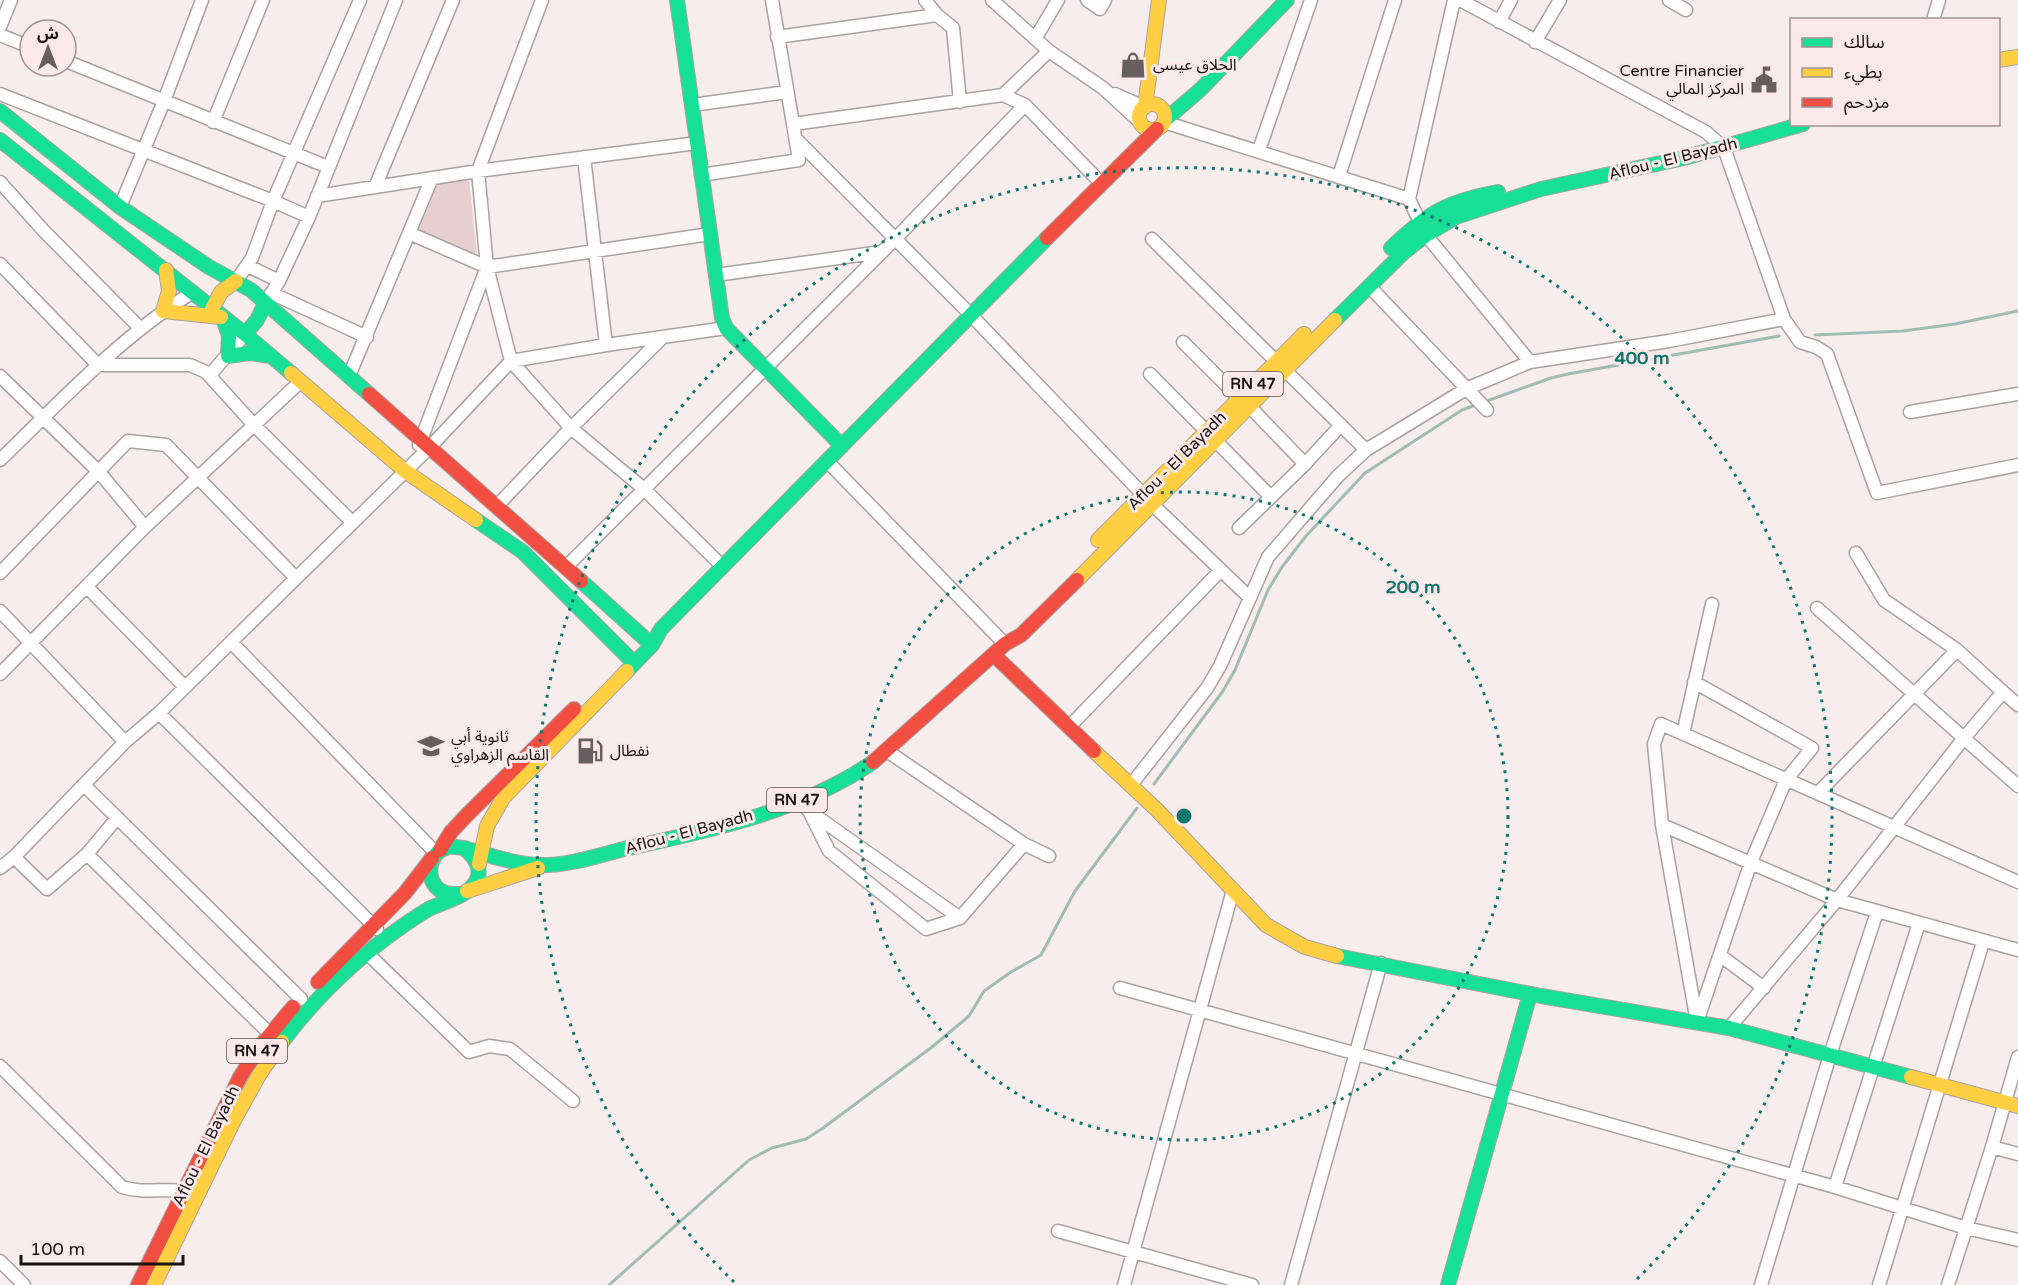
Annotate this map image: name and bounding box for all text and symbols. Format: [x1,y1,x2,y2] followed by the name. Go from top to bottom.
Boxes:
[18,18,78,78] north arrow
[1790,18,2000,126] legend
[37,24,59,44] text: ش
[1844,31,1885,53] text: سالك
[1118,50,1148,80] shop icon: الحلاق عيسى
[1153,55,1237,75] place label: الحلاق عيسى
[1620,61,1745,101] place label: Centre Financier المركز المالي
[1844,61,1882,85] text: بطيء
[1749,65,1779,95] public building icon: Centre Financier المركز المالي
[1844,91,1889,115] text: مزدحم
[1607,133,1739,185] street label: Aflou - El Bayadh
[1614,347,1670,369] text: 400 m
[1223,372,1283,396] road number: RN 47
[1123,407,1231,515] street label: Aflou - El Bayadh
[1385,576,1441,598] text: 200 m
[451,727,549,767] place label: ثانوية أبي القاسم الزهراوي
[416,731,446,761] school or university icon: ثانوية أبي القاسم الزهراوي
[575,736,605,766] fuel station icon: نفطال
[610,741,649,761] place label: نفطال
[767,788,827,812] road number: RN 47
[623,805,755,859] street label: Aflou - El Bayadh
[1174,806,1194,826] centre of rings
[227,1039,287,1063] road number: RN 47
[168,1082,244,1210] street label: Aflou - El Bayadh
[21,1228,183,1266] scale bar
[30,1238,85,1260] text: 100 m

